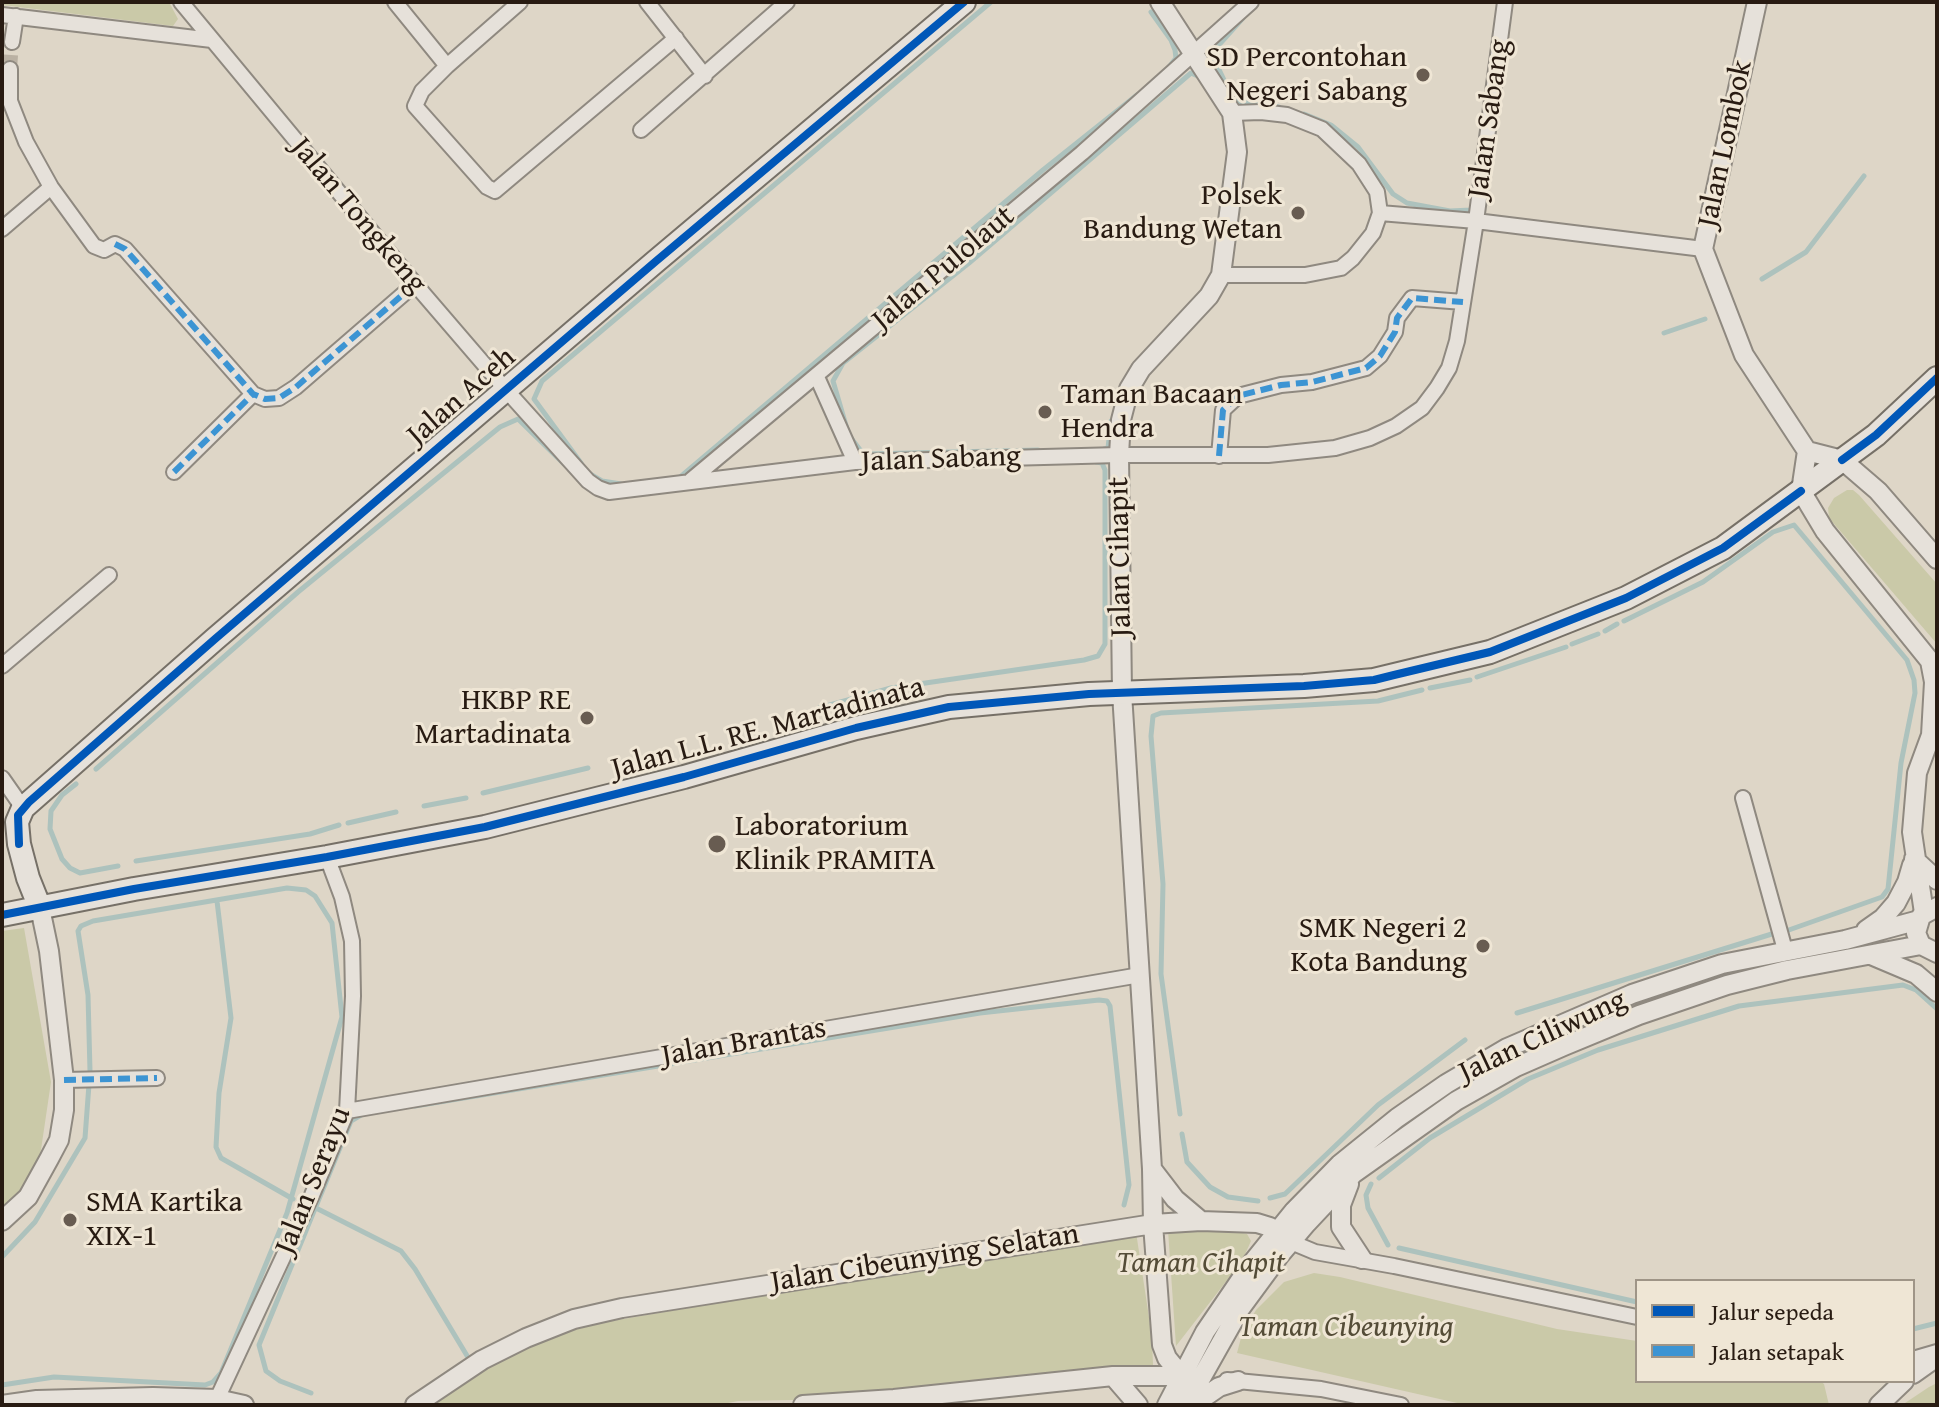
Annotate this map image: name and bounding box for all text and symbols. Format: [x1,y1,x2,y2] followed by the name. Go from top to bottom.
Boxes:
[1461,37,1519,201] street label: Jalan Sabang
[1206,40,1407,110] place label: SD Percontohan Negeri Sabang
[1691,57,1761,231] street label: Jalan Lombok
[1414,66,1432,84] marker: SD Percontohan Negeri Sabang
[282,131,434,301] street label: Jalan Tongkeng
[1083,178,1282,248] place label: Polsek Bandung Wetan
[865,199,1023,339] street label: Jalan Pulolaut
[1289,204,1307,222] marker: Polsek Bandung Wetan
[400,340,524,454] street label: Jalan Aceh
[1061,377,1243,448] place label: Taman Bacaan Hendra
[1036,403,1054,421] marker: Taman Bacaan Hendra
[860,439,1022,481] street label: Jalan Sabang
[1102,476,1140,638] street label: Jalan Cihapit
[608,670,928,788] street label: Jalan L.L. RE. Martadinata
[415,683,571,754] place label: HKBP RE Martadinata
[578,709,596,727] marker: HKBP RE Martadinata
[735,809,935,880] place label: Laboratorium Klinik PRAMITA
[706,833,728,855] marker: Laboratorium Klinik PRAMITA
[1291,911,1467,982] place label: SMK Negeri 2 Kota Bandung
[1474,937,1492,955] marker: SMK Negeri 2 Kota Bandung
[1454,983,1632,1091] street label: Jalan Ciliwung
[659,1011,829,1075] street label: Jalan Brantas
[268,1102,360,1260] street label: Jalan Serayu
[86,1185,243,1256] place label: SMA Kartika XIX-1
[61,1211,79,1229] marker: SMA Kartika XIX-1
[768,1217,1082,1301] street label: Jalan Cibeunying Selatan
[1117,1246,1285,1282] park label: Taman Cihapit
[1635,1279,1915,1383] legend
[1711,1294,1834,1329] text: Jalur sepeda
[1239,1310,1453,1346] park label: Taman Cibeunying
[1711,1334,1844,1369] text: Jalan setapak

